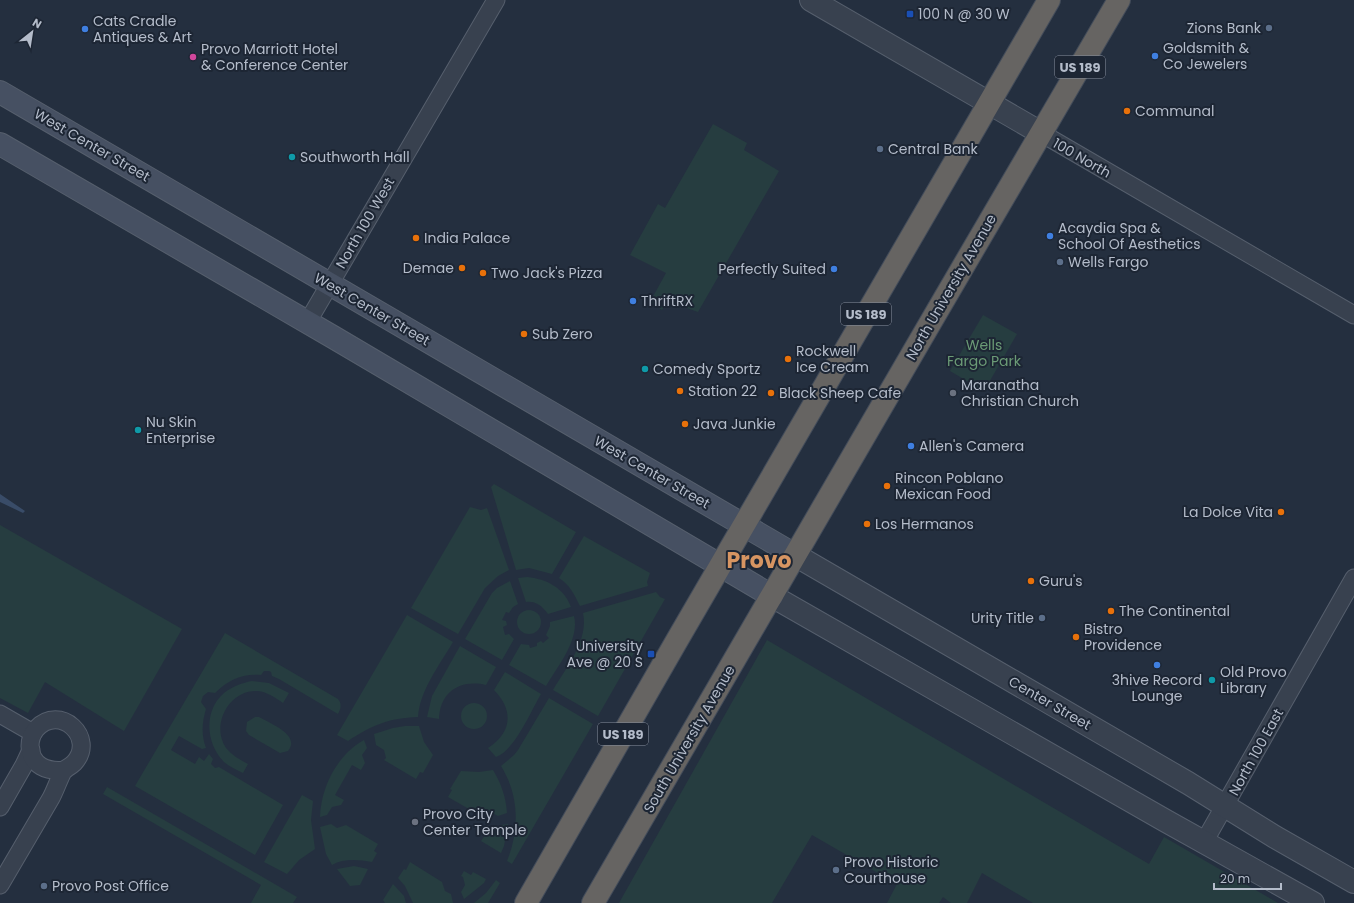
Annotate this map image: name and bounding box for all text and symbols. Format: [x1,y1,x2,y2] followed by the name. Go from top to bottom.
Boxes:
[918,4,1010,24] place label: 100 N @ 30 W
[905,9,915,19] marker: 100 N @ 30 W
[93,11,192,47] place label: Cats Cradle Antiques & Art
[12,12,52,52] north arrow
[29,14,45,32] text: N
[1187,18,1262,38] place label: Zions Bank
[1264,23,1274,33] marker: Zions Bank
[80,24,90,34] marker: Cats Cradle Antiques & Art
[1163,38,1250,74] place label: Goldsmith & Co Jewelers
[201,39,348,75] place label: Provo Marriott Hotel & Conference Center
[1150,51,1160,61] marker: Goldsmith & Co Jewelers
[188,52,198,62] marker: Provo Marriott Hotel & Conference Center
[1055,56,1105,78] road number: US 189
[1135,101,1214,121] place label: Communal
[30,104,154,186] street label: West Center Street
[1122,106,1132,116] marker: Communal
[1049,133,1115,183] street label: 100 North
[888,139,978,159] place label: Central Bank
[875,144,885,154] marker: Central Bank
[300,147,410,167] place label: Southworth Hall
[287,152,297,162] marker: Southworth Hall
[331,174,399,272] street label: North 100 West
[901,210,1001,364] street label: North University Avenue
[1058,218,1201,254] place label: Acaydia Spa & School Of Aesthetics
[424,228,510,248] place label: India Palace
[1045,231,1055,241] marker: Acaydia Spa & School Of Aesthetics
[411,233,421,243] marker: India Palace
[1068,252,1148,272] place label: Wells Fargo
[1055,257,1065,267] marker: Wells Fargo
[403,258,454,278] place label: Demae
[718,259,826,279] place label: Perfectly Suited
[457,263,467,273] marker: Demae
[491,263,602,283] place label: Two Jack's Pizza
[829,264,839,274] marker: Perfectly Suited
[310,268,434,350] street label: West Center Street
[478,268,488,278] marker: Two Jack's Pizza
[641,291,693,311] place label: ThriftRX
[628,296,638,306] marker: ThriftRX
[841,303,891,325] road number: US 189
[532,324,593,344] place label: Sub Zero
[519,329,529,339] marker: Sub Zero
[947,335,1022,371] park label: Wells Fargo Park
[796,341,869,377] place label: Rockwell Ice Cream
[783,354,793,364] marker: Rockwell Ice Cream
[653,359,760,379] place label: Comedy Sportz
[640,364,650,374] marker: Comedy Sportz
[961,375,1079,411] place label: Maranatha Christian Church
[688,381,757,401] place label: Station 22
[779,383,902,403] place label: Black Sheep Cafe
[675,386,685,396] marker: Station 22
[766,388,776,398] marker: Black Sheep Cafe
[948,388,958,398] marker: Maranatha Christian Church
[146,412,216,448] place label: Nu Skin Enterprise
[693,414,776,434] place label: Java Junkie
[680,419,690,429] marker: Java Junkie
[133,425,143,435] marker: Nu Skin Enterprise
[590,431,714,513] street label: West Center Street
[919,436,1024,456] place label: Allen's Camera
[906,441,916,451] marker: Allen's Camera
[895,468,1003,504] place label: Rincon Poblano Mexican Food
[882,481,892,491] marker: Rincon Poblano Mexican Food
[1183,502,1273,522] place label: La Dolce Vita
[1276,507,1286,517] marker: La Dolce Vita
[875,514,974,534] place label: Los Hermanos
[862,519,872,529] marker: Los Hermanos
[727,545,791,576] district label: Provo
[1039,571,1083,591] place label: Guru's
[1026,576,1036,586] marker: Guru's
[1119,601,1230,621] place label: The Continental
[1106,606,1116,616] marker: The Continental
[971,608,1034,628] place label: Urity Title
[1037,613,1047,623] marker: Urity Title
[1084,619,1162,655] place label: Bistro Providence
[1071,632,1081,642] marker: Bistro Providence
[567,636,643,672] place label: University Ave @ 20 S
[646,649,656,659] marker: University Ave @ 20 S
[1152,660,1162,670] marker: 3hive Record Lounge
[638,661,740,817] street label: South University Avenue
[1220,662,1287,698] place label: Old Provo Library
[1112,670,1202,706] place label: 3hive Record Lounge
[1005,671,1095,735] street label: Center Street
[1207,675,1217,685] marker: Old Provo Library
[1224,705,1288,799] street label: North 100 East
[598,723,648,745] road number: US 189
[423,804,527,840] place label: Provo City Center Temple
[410,817,420,827] marker: Provo City Center Temple
[844,852,939,888] place label: Provo Historic Courthouse
[831,865,841,875] marker: Provo Historic Courthouse
[1214,865,1281,891] scale bar
[1220,870,1250,887] text: 20 m
[52,876,169,896] place label: Provo Post Office
[39,881,49,891] marker: Provo Post Office

